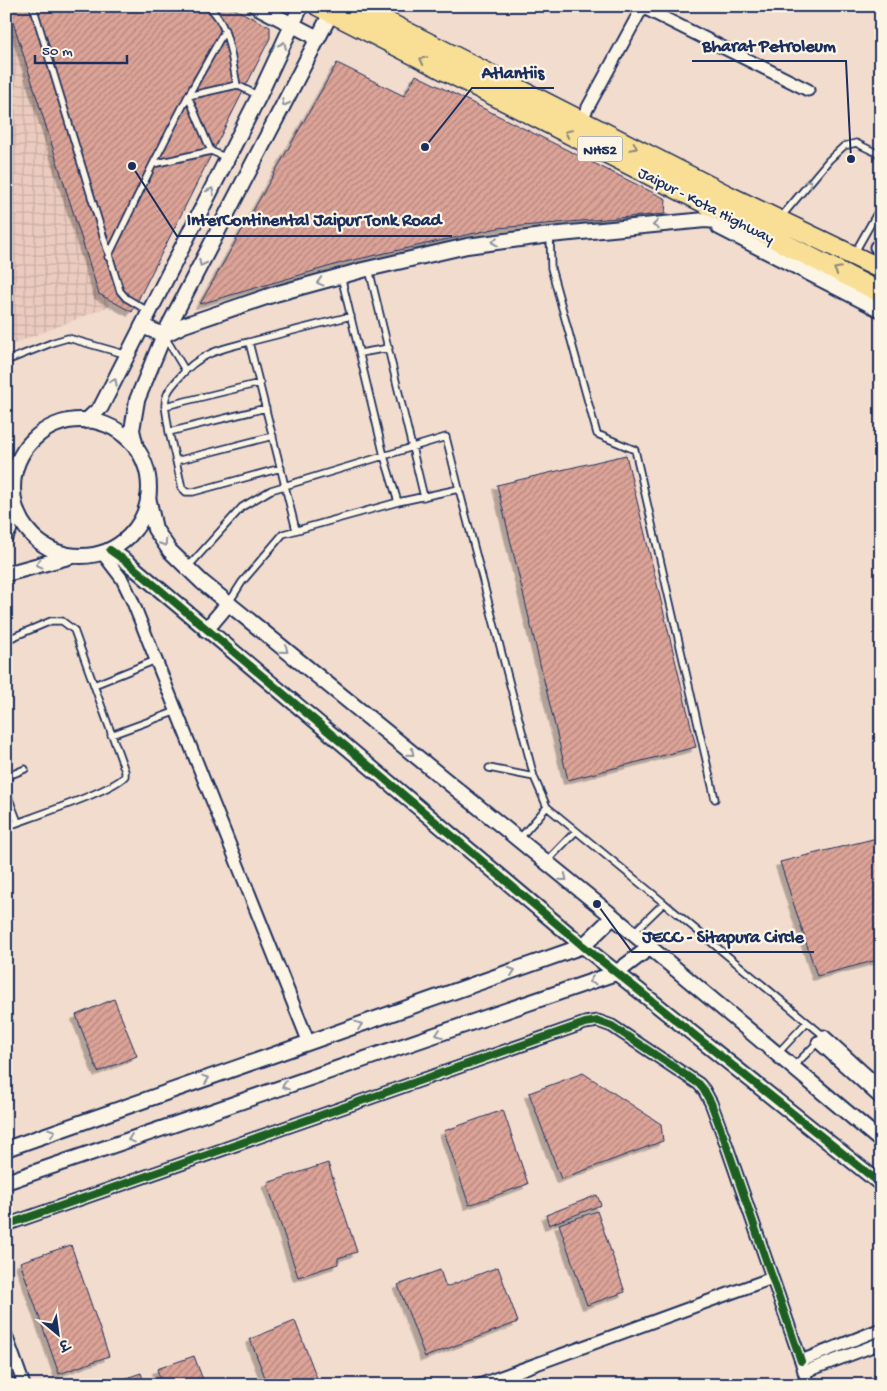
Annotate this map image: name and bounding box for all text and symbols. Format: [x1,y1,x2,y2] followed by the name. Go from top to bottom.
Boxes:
[692,28,846,61] callout: Bharat Petroleum
[35,32,128,64] scale bar
[701,37,836,58] text: Bharat Petroleum
[276,41,287,50] one-way arrow
[42,43,73,61] text: 50 m
[472,55,554,88] callout: Atlantiis
[419,56,428,66] one-way arrow
[481,64,545,85] text: Atlantiis
[281,97,291,106] one-way arrow
[564,129,573,139] one-way arrow
[578,136,622,162] road number: NH52
[629,141,638,151] one-way arrow
[634,165,777,250] street label: Jaipur - Kota Highway
[804,179,813,188] one-way arrow
[205,187,215,196] one-way arrow
[177,203,452,236] callout: InterContinental Jaipur Tonk Road
[187,211,444,232] text: InterContinental Jaipur Tonk Road
[652,219,660,230] one-way arrow
[491,236,499,247] one-way arrow
[198,257,208,266] one-way arrow
[834,267,843,277] one-way arrow
[316,276,324,286] one-way arrow
[108,379,118,388] one-way arrow
[158,537,167,546] one-way arrow
[36,559,44,569] one-way arrow
[279,645,288,653] one-way arrow
[405,748,414,756] one-way arrow
[559,872,568,881] one-way arrow
[632,919,814,952] callout: JECC - Sitapura Circle
[641,928,804,949] text: JECC - Sitapura Circle
[508,967,516,977] one-way arrow
[589,975,597,985] one-way arrow
[354,1021,363,1031] one-way arrow
[435,1028,443,1038] one-way arrow
[201,1075,209,1085] one-way arrow
[281,1081,290,1091] one-way arrow
[48,1128,56,1138] one-way arrow
[127,1133,136,1143] one-way arrow
[32,1308,82,1358] north arrow
[53,1333,73,1354] text: उ

